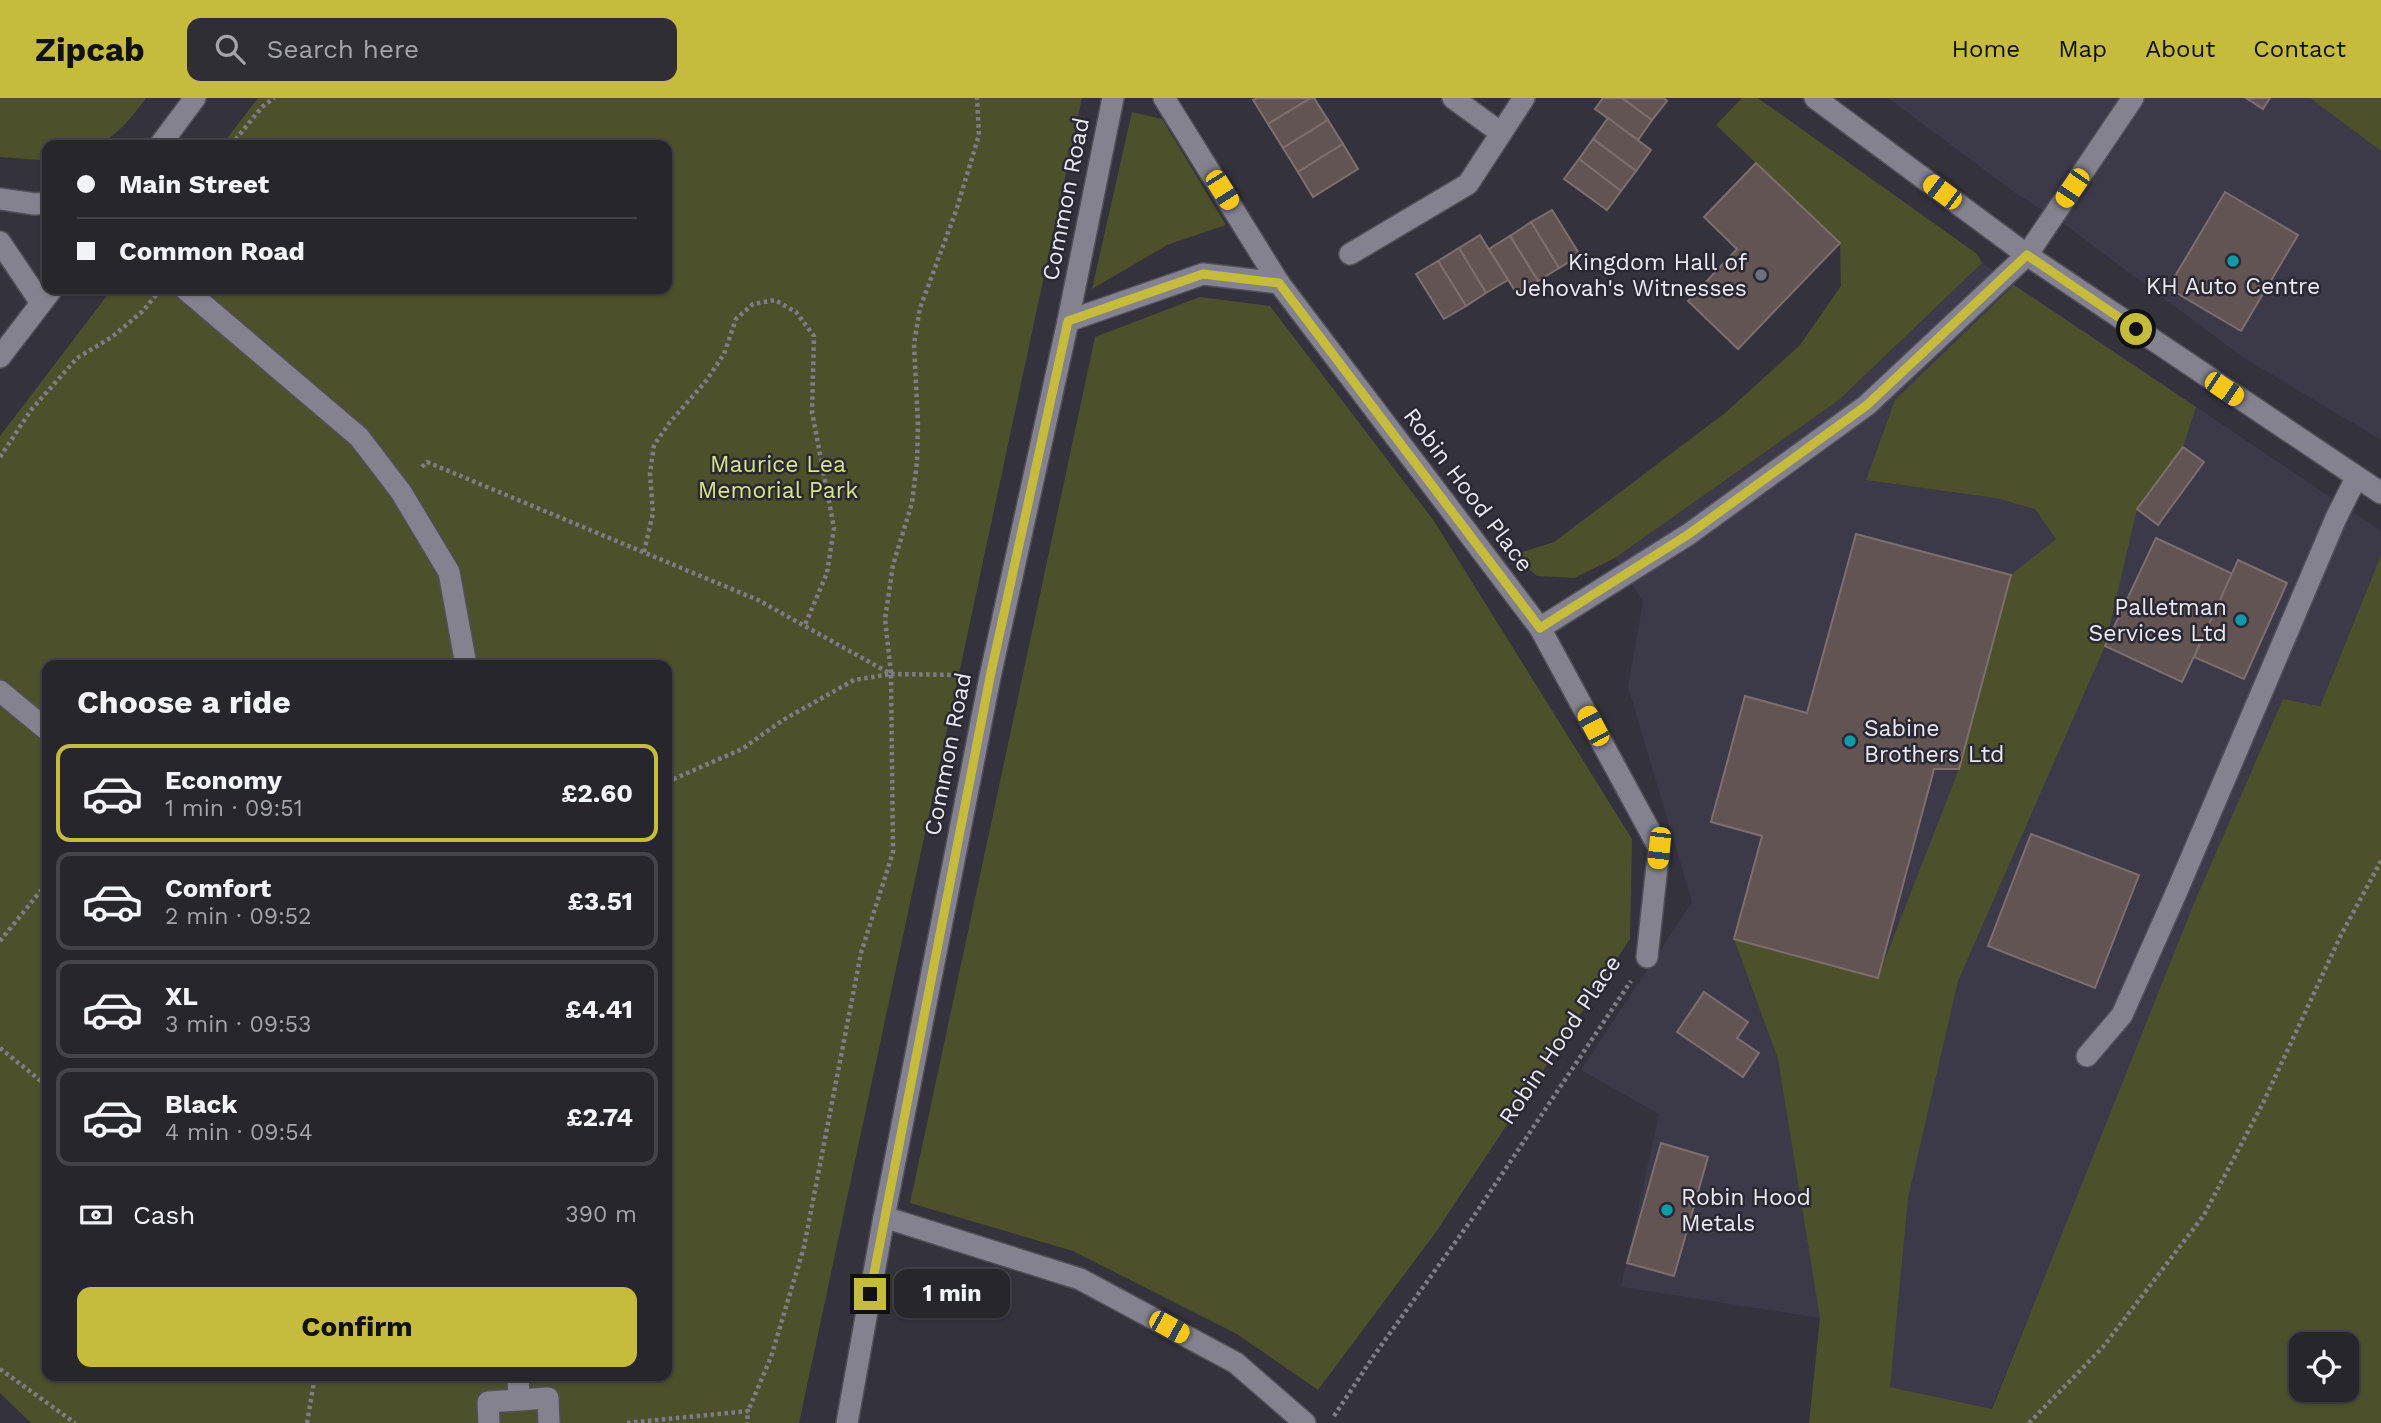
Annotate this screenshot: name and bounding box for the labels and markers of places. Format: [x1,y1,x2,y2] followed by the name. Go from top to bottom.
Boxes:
[1515,249,1747,302] place label: Kingdom Hall of Jehovah's Witnesses
[2225,253,2241,269] marker: KH Auto Centre
[1753,267,1769,283] marker: Kingdom Hall of Jehovah's Witnesses
[2146,273,2320,300] place label: KH Auto Centre
[2089,594,2227,647] place label: Palletman Services Ltd
[2233,612,2249,628] marker: Palletman Services Ltd
[1864,715,2004,768] place label: Sabine Brothers Ltd
[1842,733,1858,749] marker: Sabine Brothers Ltd
[1681,1184,1811,1237] place label: Robin Hood Metals
[1659,1202,1675,1218] marker: Robin Hood Metals

